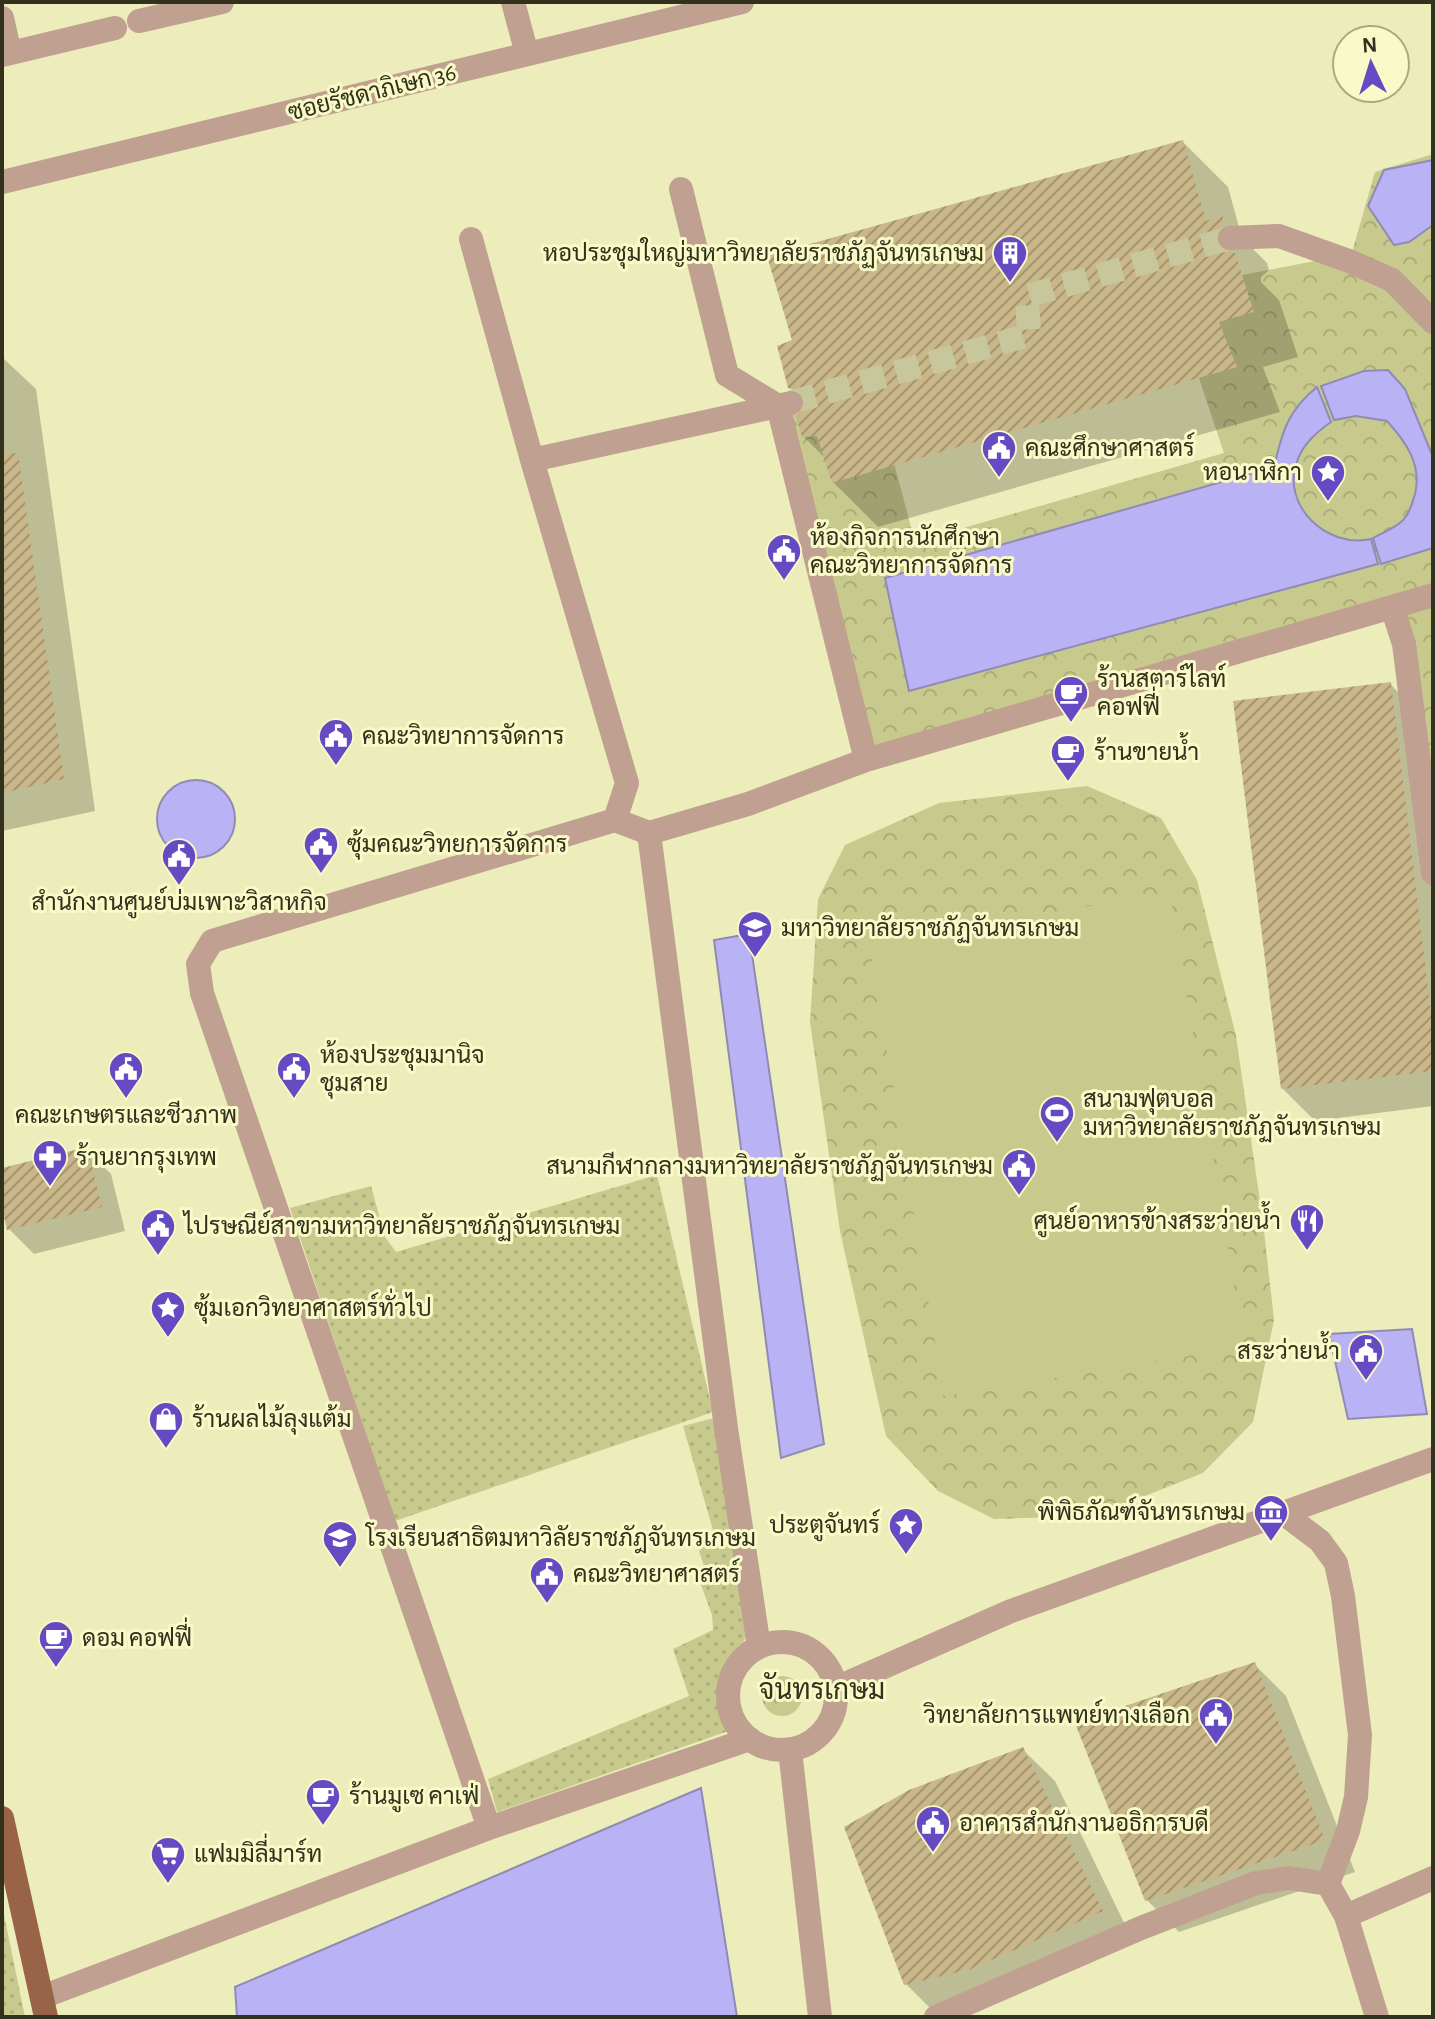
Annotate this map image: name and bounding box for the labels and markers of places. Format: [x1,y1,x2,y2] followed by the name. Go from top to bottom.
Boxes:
[991,234,1029,284] building icon: หอประชุมใหญ่มหาวิทยาลัยราชภัฏจันทรเกษม
[543,237,984,269] place label: หอประชุมใหญ่มหาวิทยาลัยราชภัฏจันทรเกษม
[980,429,1018,479] public building icon: คณะศึกษาศาสตร์
[1025,432,1195,461] place label: คณะศึกษาศาสตร์
[1309,453,1347,503] place icon: หอนาฬิกา
[1203,458,1302,485] place label: หอนาฬิกา
[810,522,1012,578] place label: ห้องกิจการนักศึกษา คณะวิทยาการจัดการ
[765,532,803,582] public building icon: ห้องกิจการนักศึกษา คณะวิทยาการจัดการ
[1097,663,1226,720] place label: ร้านสตาร์ไลท์ คอฟฟี่
[1052,674,1090,724] cafe icon: ร้านสตาร์ไลท์ คอฟฟี่
[317,717,355,767] public building icon: คณะวิทยาการจัดการ
[362,722,564,749] place label: คณะวิทยาการจัดการ
[1094,732,1199,765] place label: ร้านขายน้ำ
[1049,733,1087,783] cafe icon: ร้านขายน้ำ
[302,825,340,875] public building icon: ซุ้มคณะวิทยการจัดการ
[347,829,567,860] place label: ซุ้มคณะวิทยการจัดการ
[160,837,198,887] public building icon: สำนักงานศูนย์บ่มเพาะวิสาหกิจ
[31,886,327,919] place label: สำนักงานศูนย์บ่มเพาะวิสาหกิจ
[736,909,774,959] school or university icon: มหาวิทยาลัยราชภัฏจันทรเกษม
[781,914,1079,944] place label: มหาวิทยาลัยราชภัฏจันทรเกษม
[320,1040,485,1099] place label: ห้องประชุมมานิจ ชุมสาย
[107,1050,145,1100] public building icon: คณะเกษตรและชีวภาพ
[275,1050,313,1100] public building icon: ห้องประชุมมานิจ ชุมสาย
[1083,1088,1381,1143] place label: สนามฟุตบอล มหาวิทยาลัยราชภัฏจันทรเกษม
[1038,1094,1076,1144] sports icon: สนามฟุตบอล มหาวิทยาลัยราชภัฏจันทรเกษม
[15,1100,237,1128] place label: คณะเกษตรและชีวภาพ
[31,1138,69,1188] pharmacy icon: ร้านยากรุงเทพ
[76,1142,217,1173] place label: ร้านยากรุงเทพ
[1000,1147,1038,1197] public building icon: สนามกีฬากลางมหาวิทยาลัยราชภัฏจันทรเกษม
[546,1151,993,1182] place label: สนามกีฬากลางมหาวิทยาลัยราชภัฏจันทรเกษม
[1034,1201,1281,1238] place label: ศูนย์อาหารข้างสระว่ายน้ำ
[1288,1202,1326,1252] restaurant icon: ศูนย์อาหารข้างสระว่ายน้ำ
[139,1207,177,1257] public building icon: ไปรษณีย์สาขามหาวิทยาลัยราชภัฏจันทรเกษม
[182,1210,620,1242] place label: ไปรษณีย์สาขามหาวิทยาลัยราชภัฏจันทรเกษม
[194,1288,432,1324] place label: ซุ้มเอกวิทยาศาสตร์ทั่วไป
[149,1289,187,1339] place icon: ซุ้มเอกวิทยาศาสตร์ทั่วไป
[1237,1331,1340,1364] place label: สระว่ายน้ำ
[1347,1332,1385,1382] public building icon: สระว่ายน้ำ
[147,1400,185,1450] shop icon: ร้านผลไม้ลุงแต้ม
[192,1403,352,1435] place label: ร้านผลไม้ลุงแต้ม
[1252,1493,1290,1543] museum icon: พิพิธภัณฑ์จันทรเกษม
[1037,1496,1245,1525] place label: พิพิธภัณฑ์จันทรเกษม
[887,1506,925,1556] place icon: ประตูจันทร์
[769,1509,880,1542] place label: ประตูจันทร์
[321,1519,359,1569] school or university icon: โรงเรียนสาธิตมหาวิลัยราชภัฎจันทรเกษม
[364,1522,756,1554] place label: โรงเรียนสาธิตมหาวิลัยราชภัฎจันทรเกษม
[528,1555,566,1605] public building icon: คณะวิทยาศาสตร์
[573,1558,740,1587] place label: คณะวิทยาศาสตร์
[82,1617,192,1651] place label: ดอม คอฟฟี่
[37,1619,75,1669] cafe icon: ดอม คอฟฟี่
[1197,1696,1235,1746] public building icon: วิทยาลัยการแพทย์ทางเลือก
[923,1699,1190,1728] place label: วิทยาลัยการแพทย์ทางเลือก
[304,1777,342,1827] cafe icon: ร้านมูเซ คาเฟ่
[349,1781,479,1813] place label: ร้านมูเซ คาเฟ่
[914,1804,952,1854] public building icon: อาคารสำนักงานอธิการบดี
[959,1808,1209,1836] place label: อาคารสำนักงานอธิการบดี
[194,1833,322,1867] place label: แฟมมิลี่มาร์ท
[149,1835,187,1885] supermarket icon: แฟมมิลี่มาร์ท

